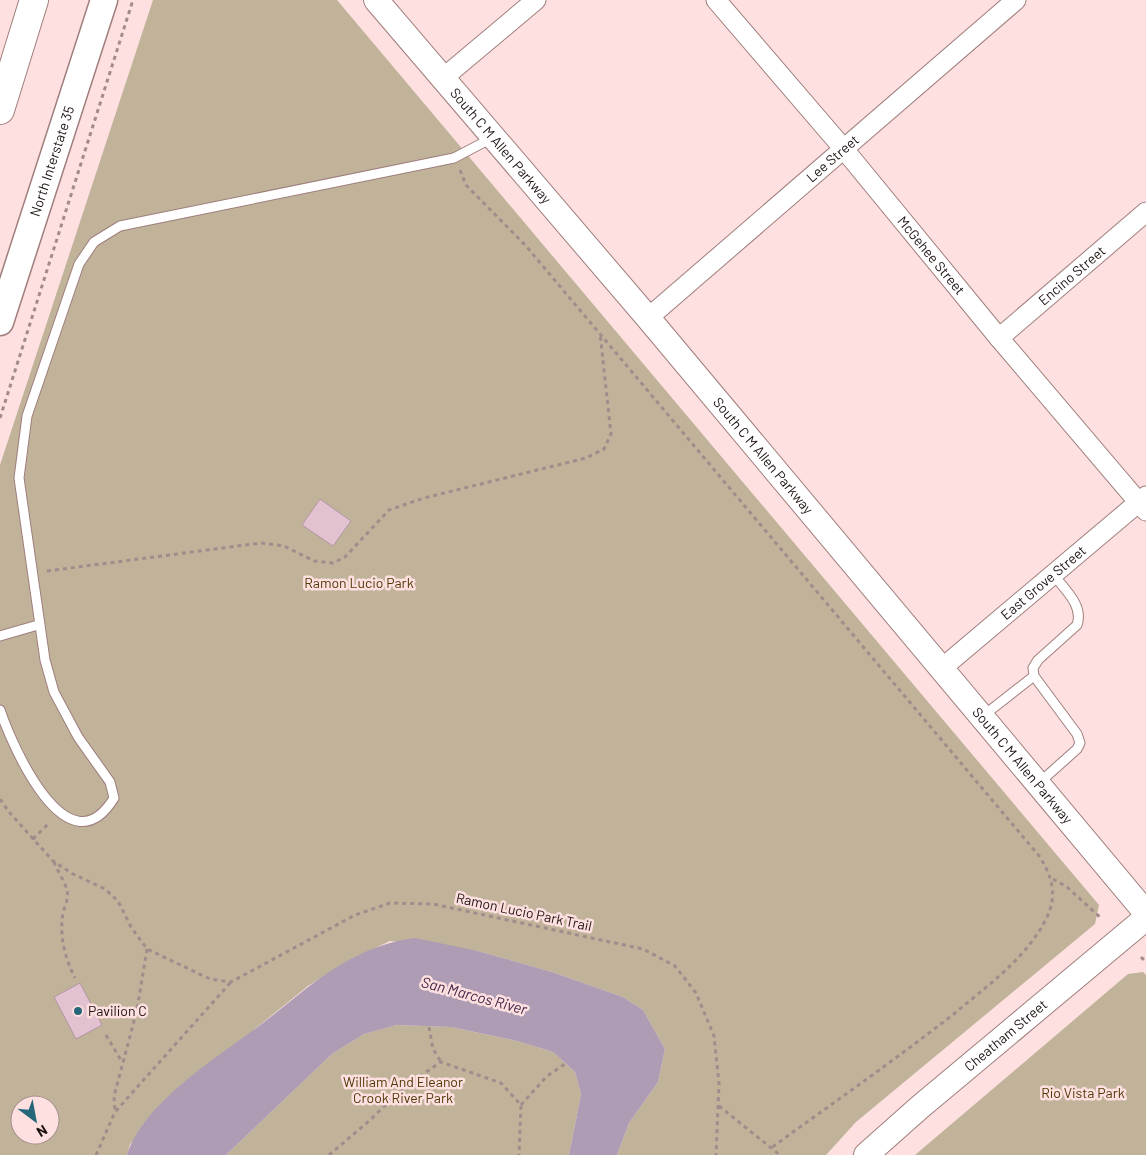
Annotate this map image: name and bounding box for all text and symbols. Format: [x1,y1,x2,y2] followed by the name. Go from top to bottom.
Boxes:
[447,84,556,207] street label: South C M Allen Parkway
[26,104,77,218] street label: North Interstate 35
[803,131,862,185] street label: Lee Street
[894,212,969,298] street label: McGehee Street
[1035,242,1109,309] street label: Encino Street
[710,394,818,518] street label: South C M Allen Parkway
[997,541,1089,623] street label: East Grove Street
[304,574,414,591] park label: Ramon Lucio Park
[969,703,1077,827] street label: South C M Allen Parkway
[455,889,594,934] street label: Ramon Lucio Park Trail
[420,972,530,1018] water label: San Marcos River
[960,995,1050,1074] street label: Cheatham Street
[88,1002,147,1019] place label: Pavilion C
[72,1005,84,1017] marker: Pavilion C
[343,1073,463,1106] park label: William And Eleanor Crook River Park
[1041,1084,1125,1101] park label: Rio Vista Park
[10,1095,60,1145] north arrow
[34,1122,51,1141] text: N

